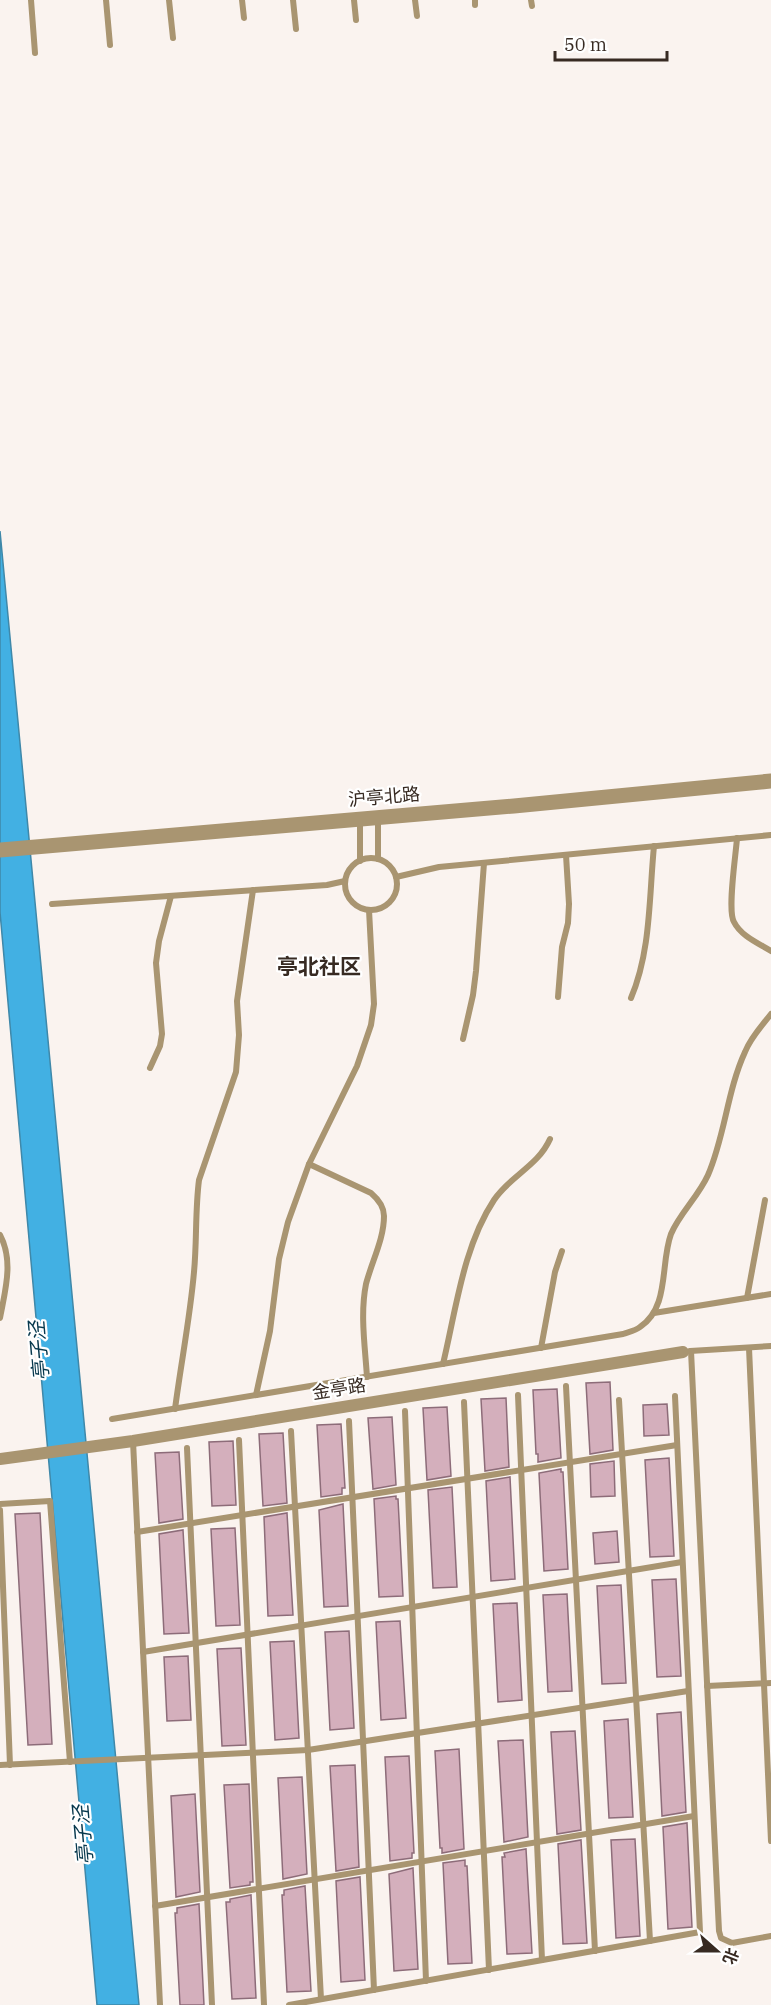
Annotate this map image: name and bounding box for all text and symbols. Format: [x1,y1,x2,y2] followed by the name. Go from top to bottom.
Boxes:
[555,24,668,62] scale bar
[564,33,607,56] text: 50 m
[347,782,421,811] street label: 沪亭北路
[277,952,361,980] district label: 亭北社区
[22,1318,55,1382] water label: 亭子泾
[310,1373,367,1404] street label: 金亭路
[66,1802,99,1866] water label: 亭子泾
[687,1921,747,1981] north arrow
[719,1945,743,1967] text: 北

